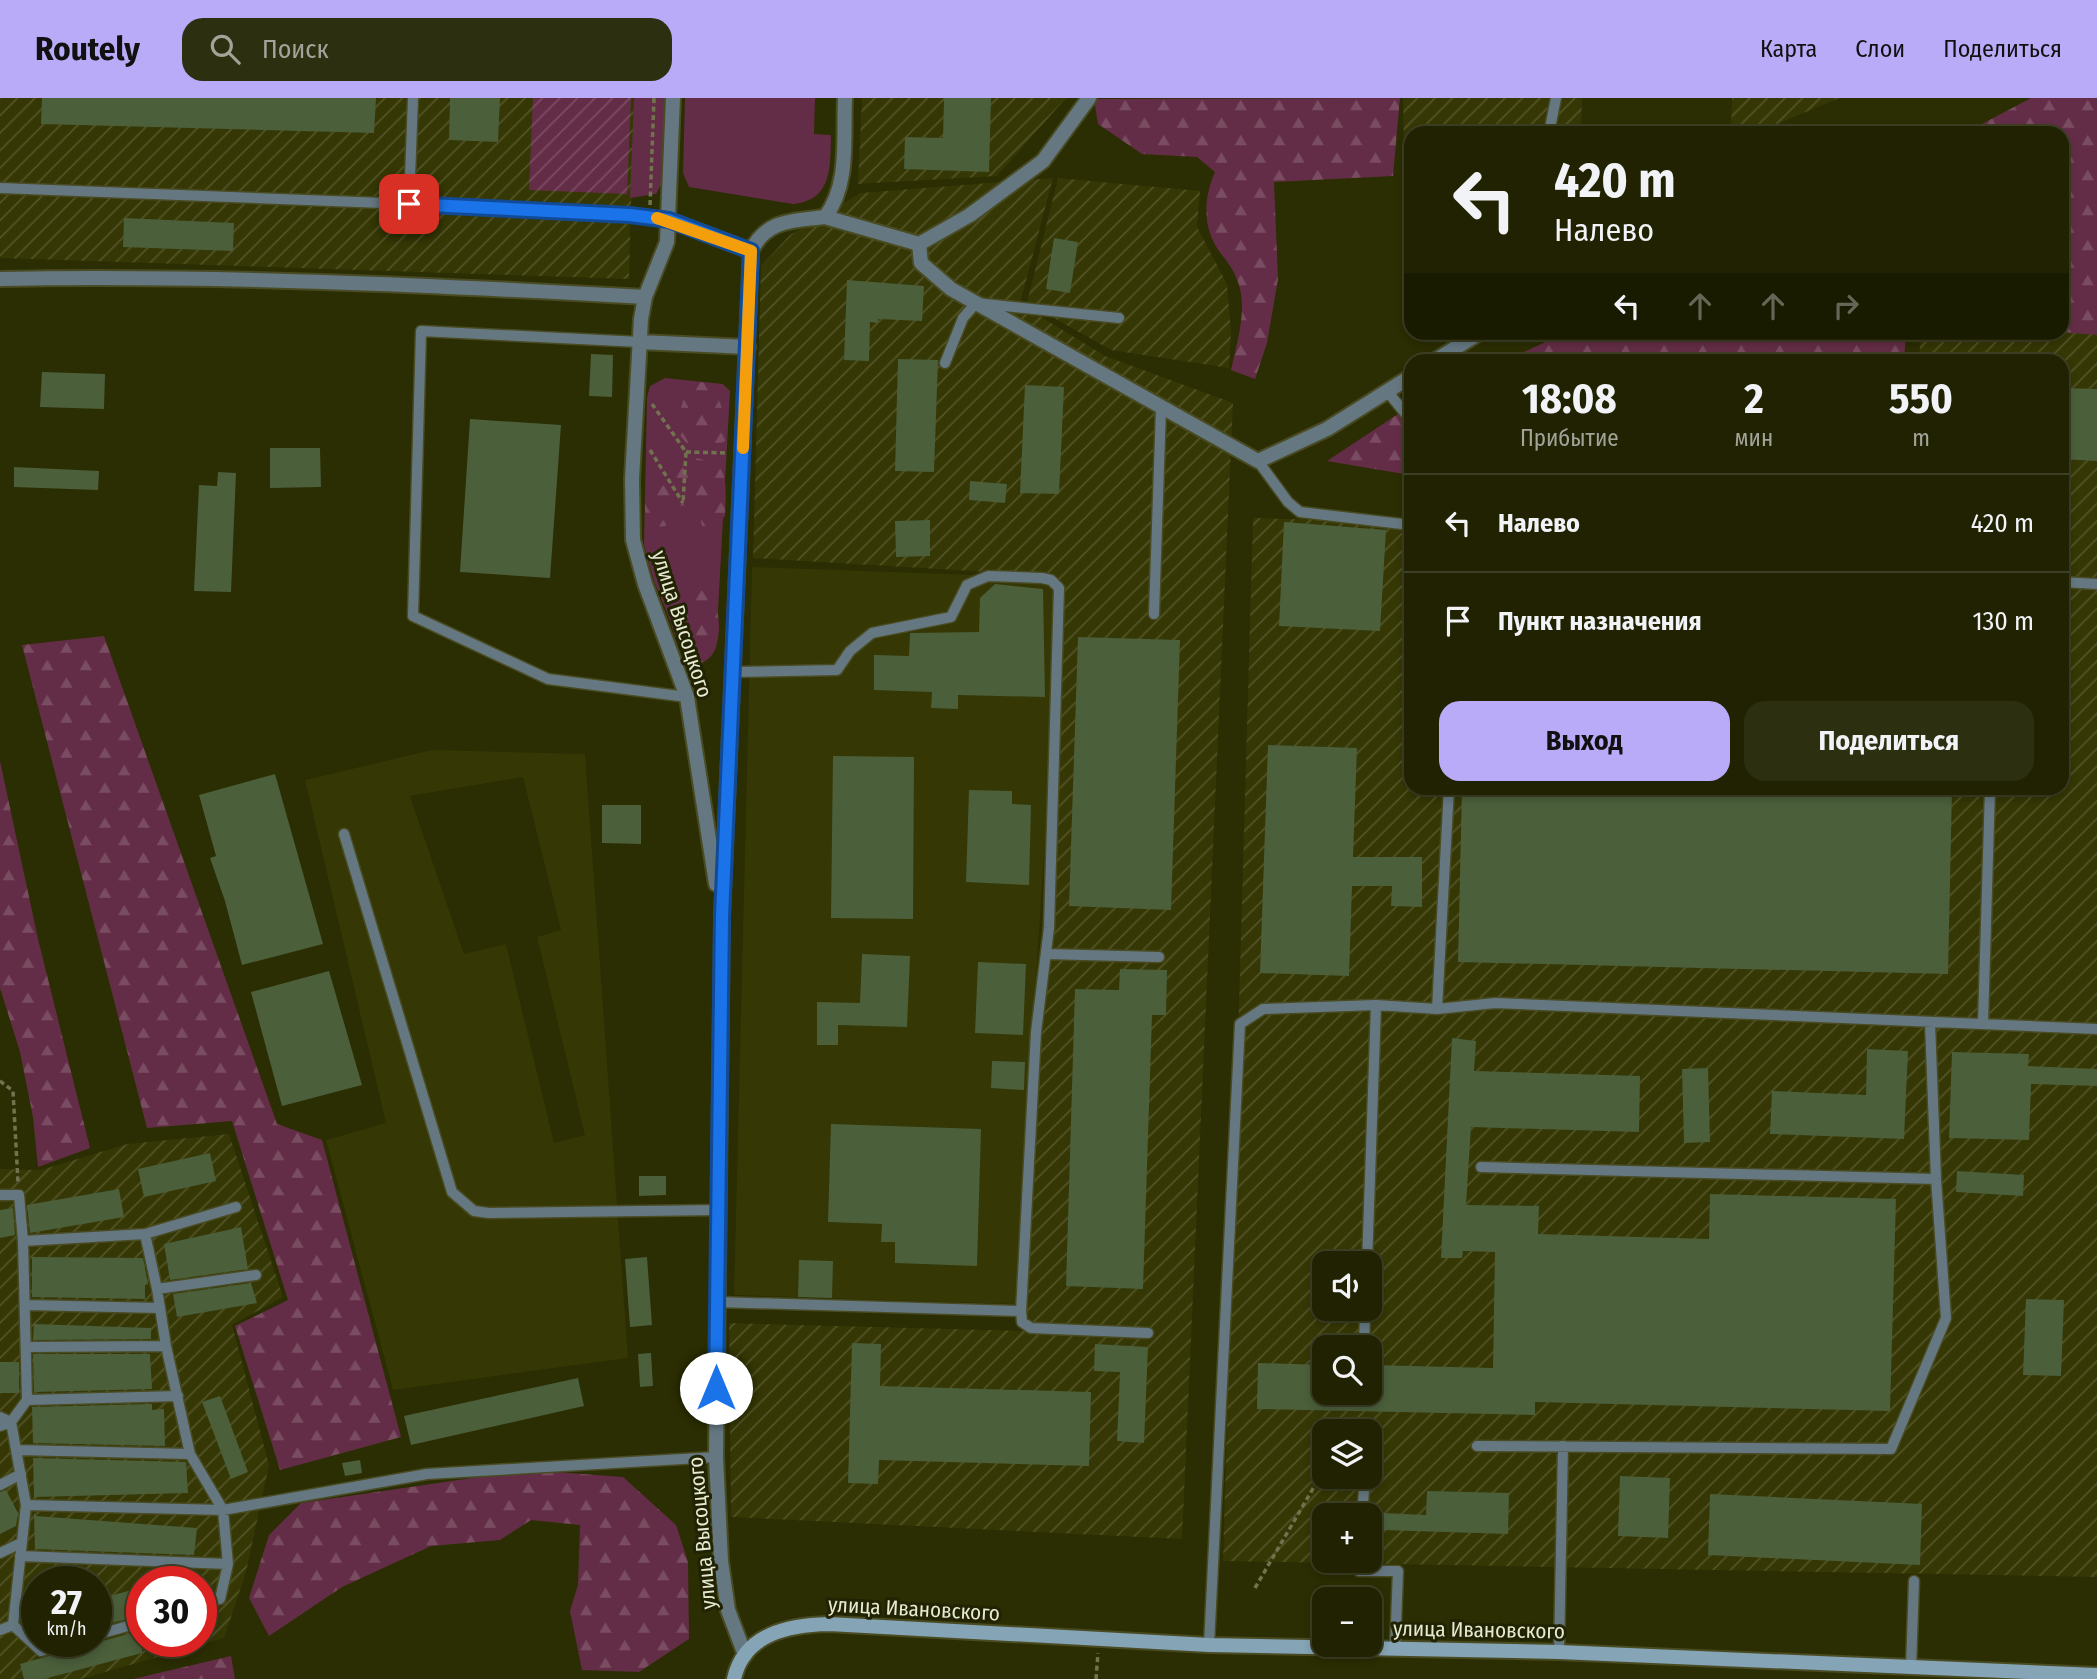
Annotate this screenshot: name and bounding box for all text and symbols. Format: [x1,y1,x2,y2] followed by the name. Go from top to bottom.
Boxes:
[182,18,672,81] search box
[35,29,140,69] text: Routely
[206,30,244,68] icon: search
[262,34,329,65] text: Поиск
[1760,35,1817,63] text: Карта
[1855,35,1905,63] text: Слои
[1943,35,2062,63] text: Поделиться
[1554,151,1676,210] text: 420 m
[1439,154,1530,245] icon: left
[379,174,439,234] pin
[390,185,428,223] icon: arrive
[1554,211,1654,249] text: Налево
[1608,287,1646,325] icon: left
[1681,287,1719,325] icon: ahead
[1754,287,1792,325] icon: ahead
[1827,287,1865,325] icon: right
[1522,374,1617,424] text: 18:08
[1744,374,1764,424] text: 2
[1889,374,1953,424] text: 550
[1520,424,1619,452] text: Прибытие
[1735,424,1773,452] text: мин
[1912,424,1930,452] text: m
[1439,504,1477,542] icon: left
[1498,508,1580,539] text: Налево
[1971,508,2034,539] text: 420 m
[646,547,718,701] street label: улица Высоцкого
[1439,602,1477,640] icon: arrive
[1498,606,1702,637] text: Пункт назначения
[1972,606,2034,637] text: 130 m
[1439,701,1730,781] button: Выход
[1744,701,2034,781] button: Поделиться
[1312,1251,1382,1657] map controls
[1312,1251,1382,1321] button: sound
[1312,1335,1382,1405] button: search
[679,1351,753,1425] position arrow
[1312,1419,1382,1489] button: layers
[682,1456,722,1610] street label: улица Высоцкого
[1312,1503,1382,1573] button: +
[126,1566,217,1657] speed limit sign: 30
[51,1581,82,1623] text: 27
[1312,1587,1382,1657] button: −
[827,1592,1001,1626] street label: улица Ивановского
[1393,1616,1565,1644] street label: улица Ивановского
[46,1618,87,1640] text: km/h

